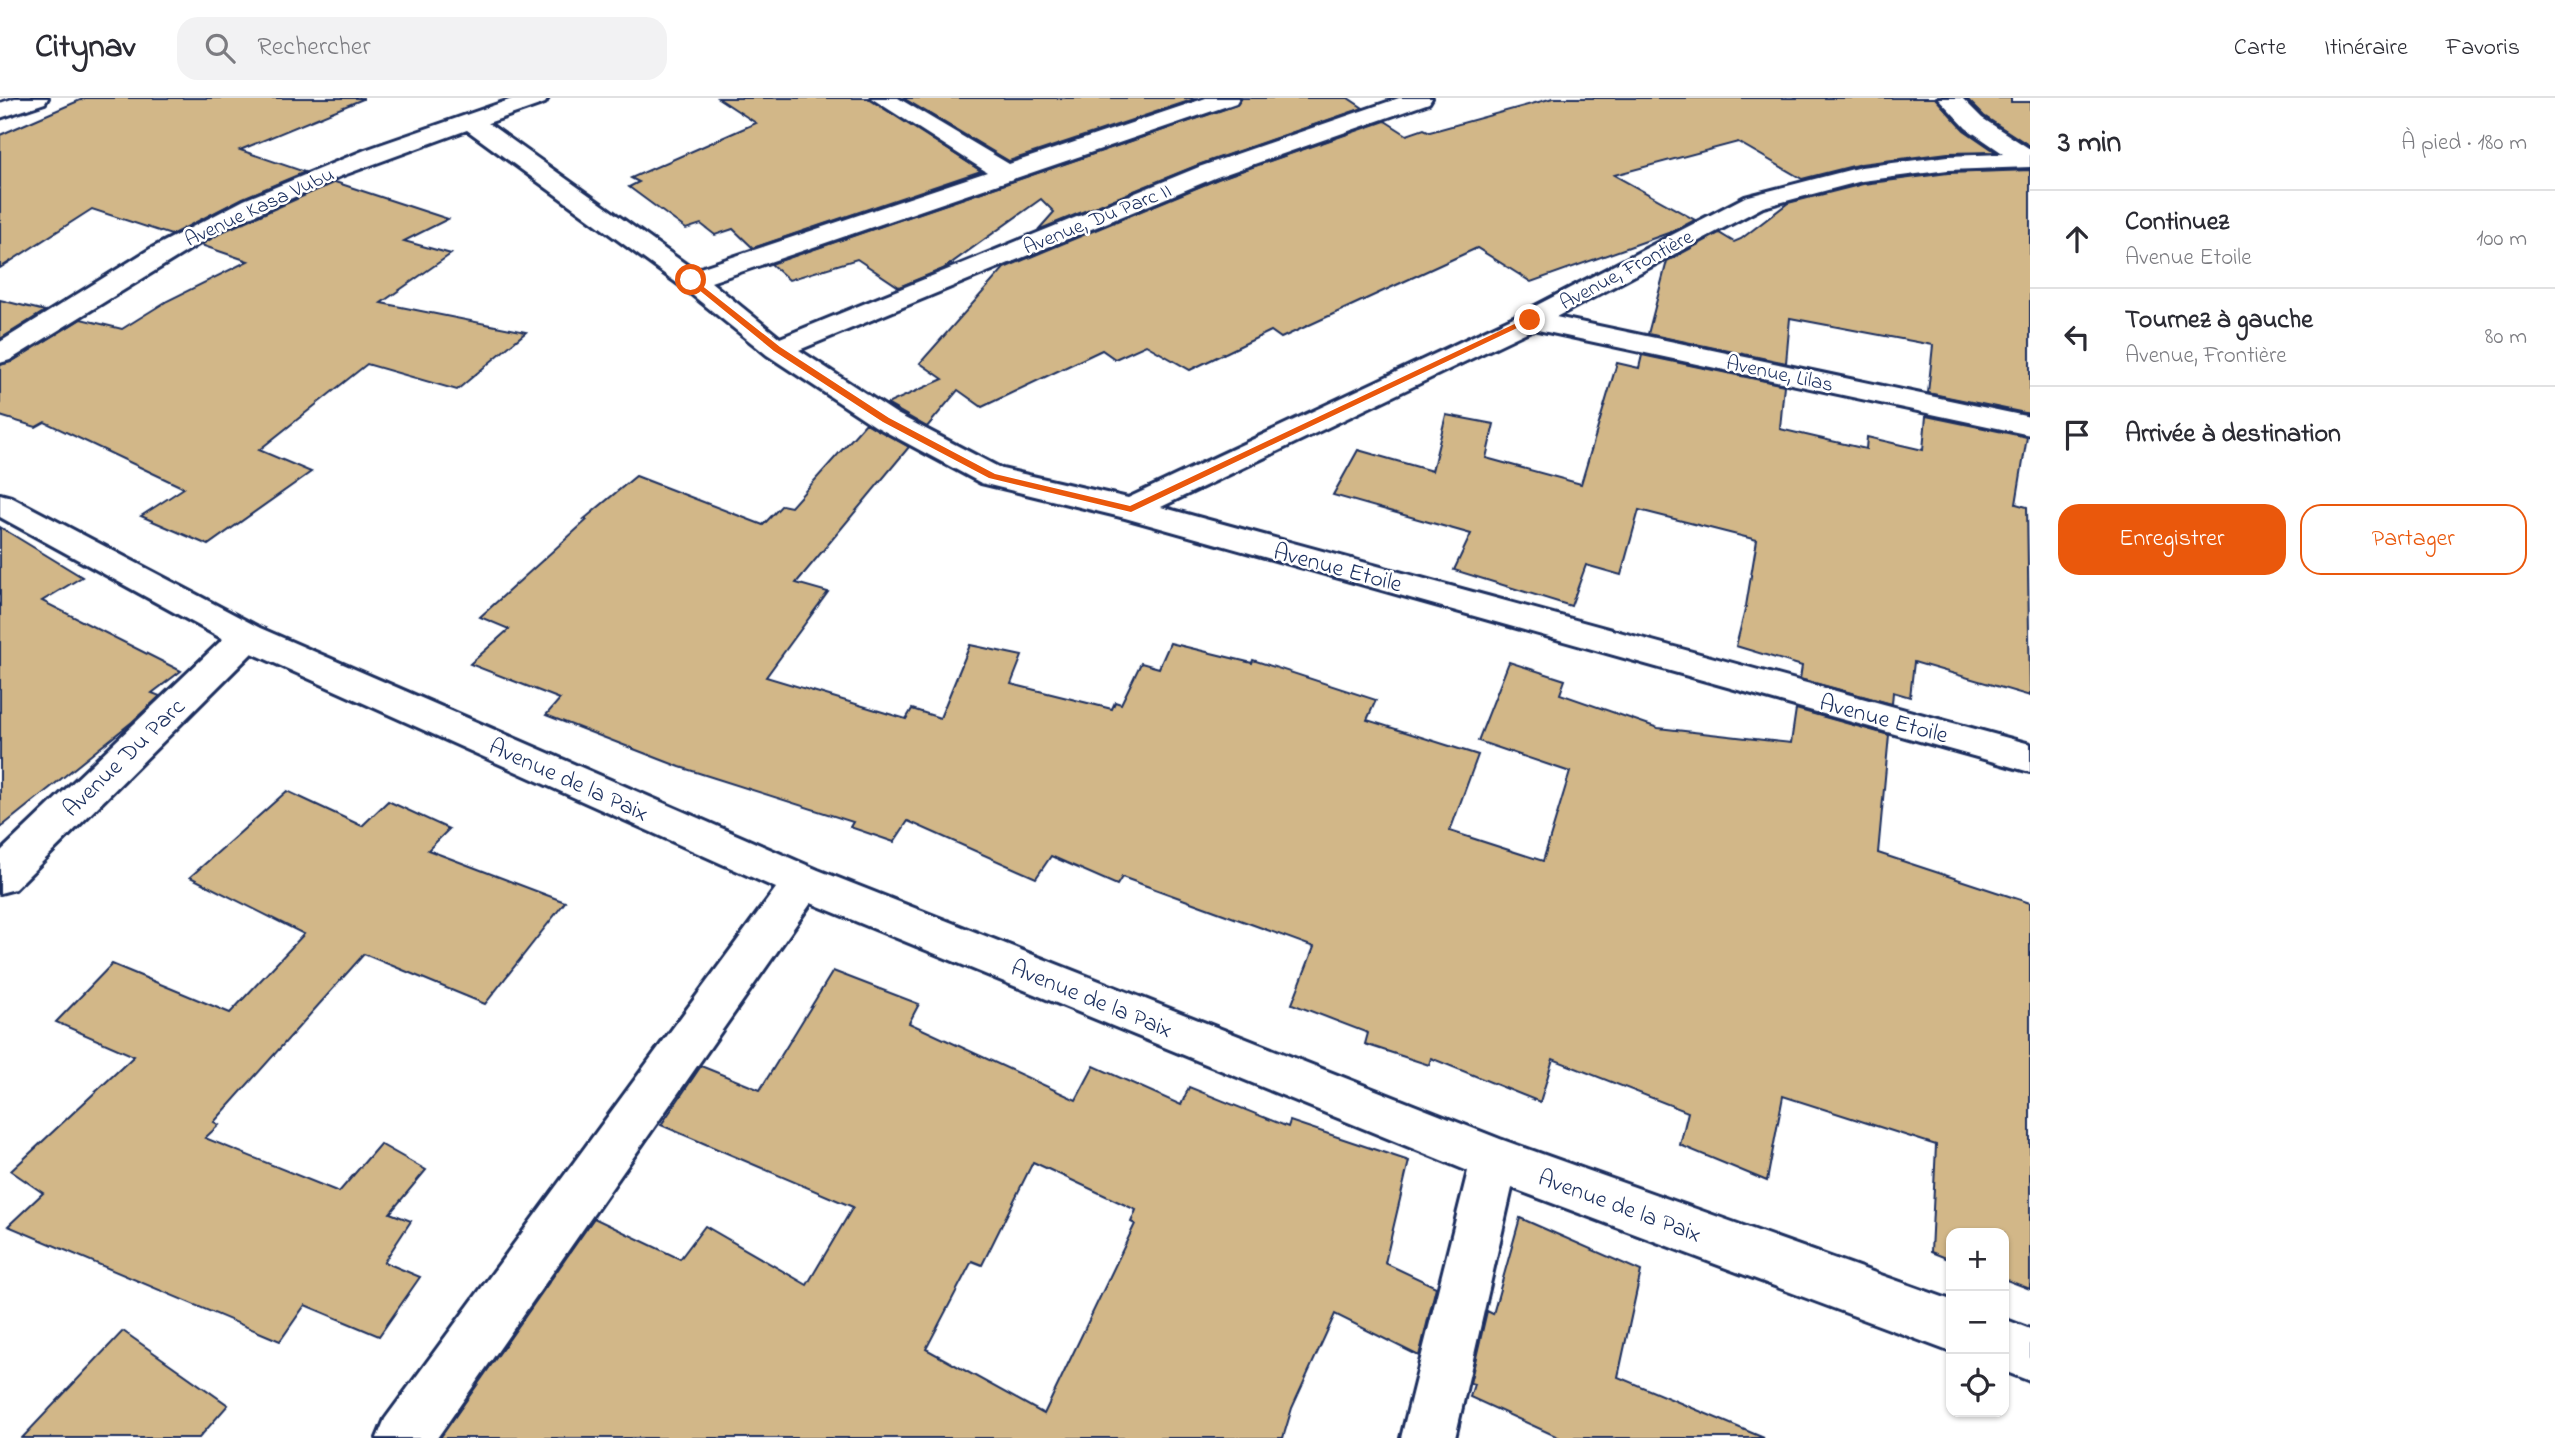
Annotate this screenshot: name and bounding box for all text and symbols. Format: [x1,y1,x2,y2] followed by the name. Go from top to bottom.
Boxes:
[177,17,667,80] search box
[35,24,135,72] text: Citynav
[201,29,239,67] icon: search
[257,29,371,67] text: Rechercher
[2234,31,2286,66] text: Carte
[2324,31,2408,66] text: Itinéraire
[2446,31,2520,66] text: Favoris
[2058,122,2121,166] text: 3 min
[2401,127,2527,160] text: À pied · 180 m
[180,160,340,256] street label: Avenue Kasa Vubu
[1019,176,1176,263] street label: Avenue, Du Parc II
[2125,204,2229,242] text: Continuez
[2058,220,2096,258] icon: ahead
[1555,223,1700,319] street label: Avenue, Frontière
[2476,223,2527,256] text: 100 m
[2125,242,2251,275] text: Avenue Etoile
[675,264,706,295] route start
[2125,302,2313,340] text: Tournez à gauche
[1514,304,1545,335] route end
[2058,318,2096,356] icon: left
[2485,321,2527,354] text: 80 m
[2125,340,2287,373] text: Avenue, Frontière
[1723,349,1836,401] street label: Avenue, Lilas
[2058,416,2096,454] icon: arrive
[2125,416,2341,454] text: Arrivée à destination
[2058,504,2286,575] button: Enregistrer
[2300,504,2527,575] button: Partager
[1269,535,1406,603] street label: Avenue Etoile
[1815,686,1952,754] street label: Avenue Etoile
[56,691,194,826] street label: Avenue Du Parc
[483,730,653,832] street label: Avenue de la Paix
[1005,952,1177,1049] street label: Avenue de la Paix
[1533,1162,1706,1253] street label: Avenue de la Paix
[1946,1228,2009,1417] map controls
[1946,1228,2009,1291] button: +
[1946,1291,2009,1354] button: −
[1946,1354,2009,1417] button: locate

